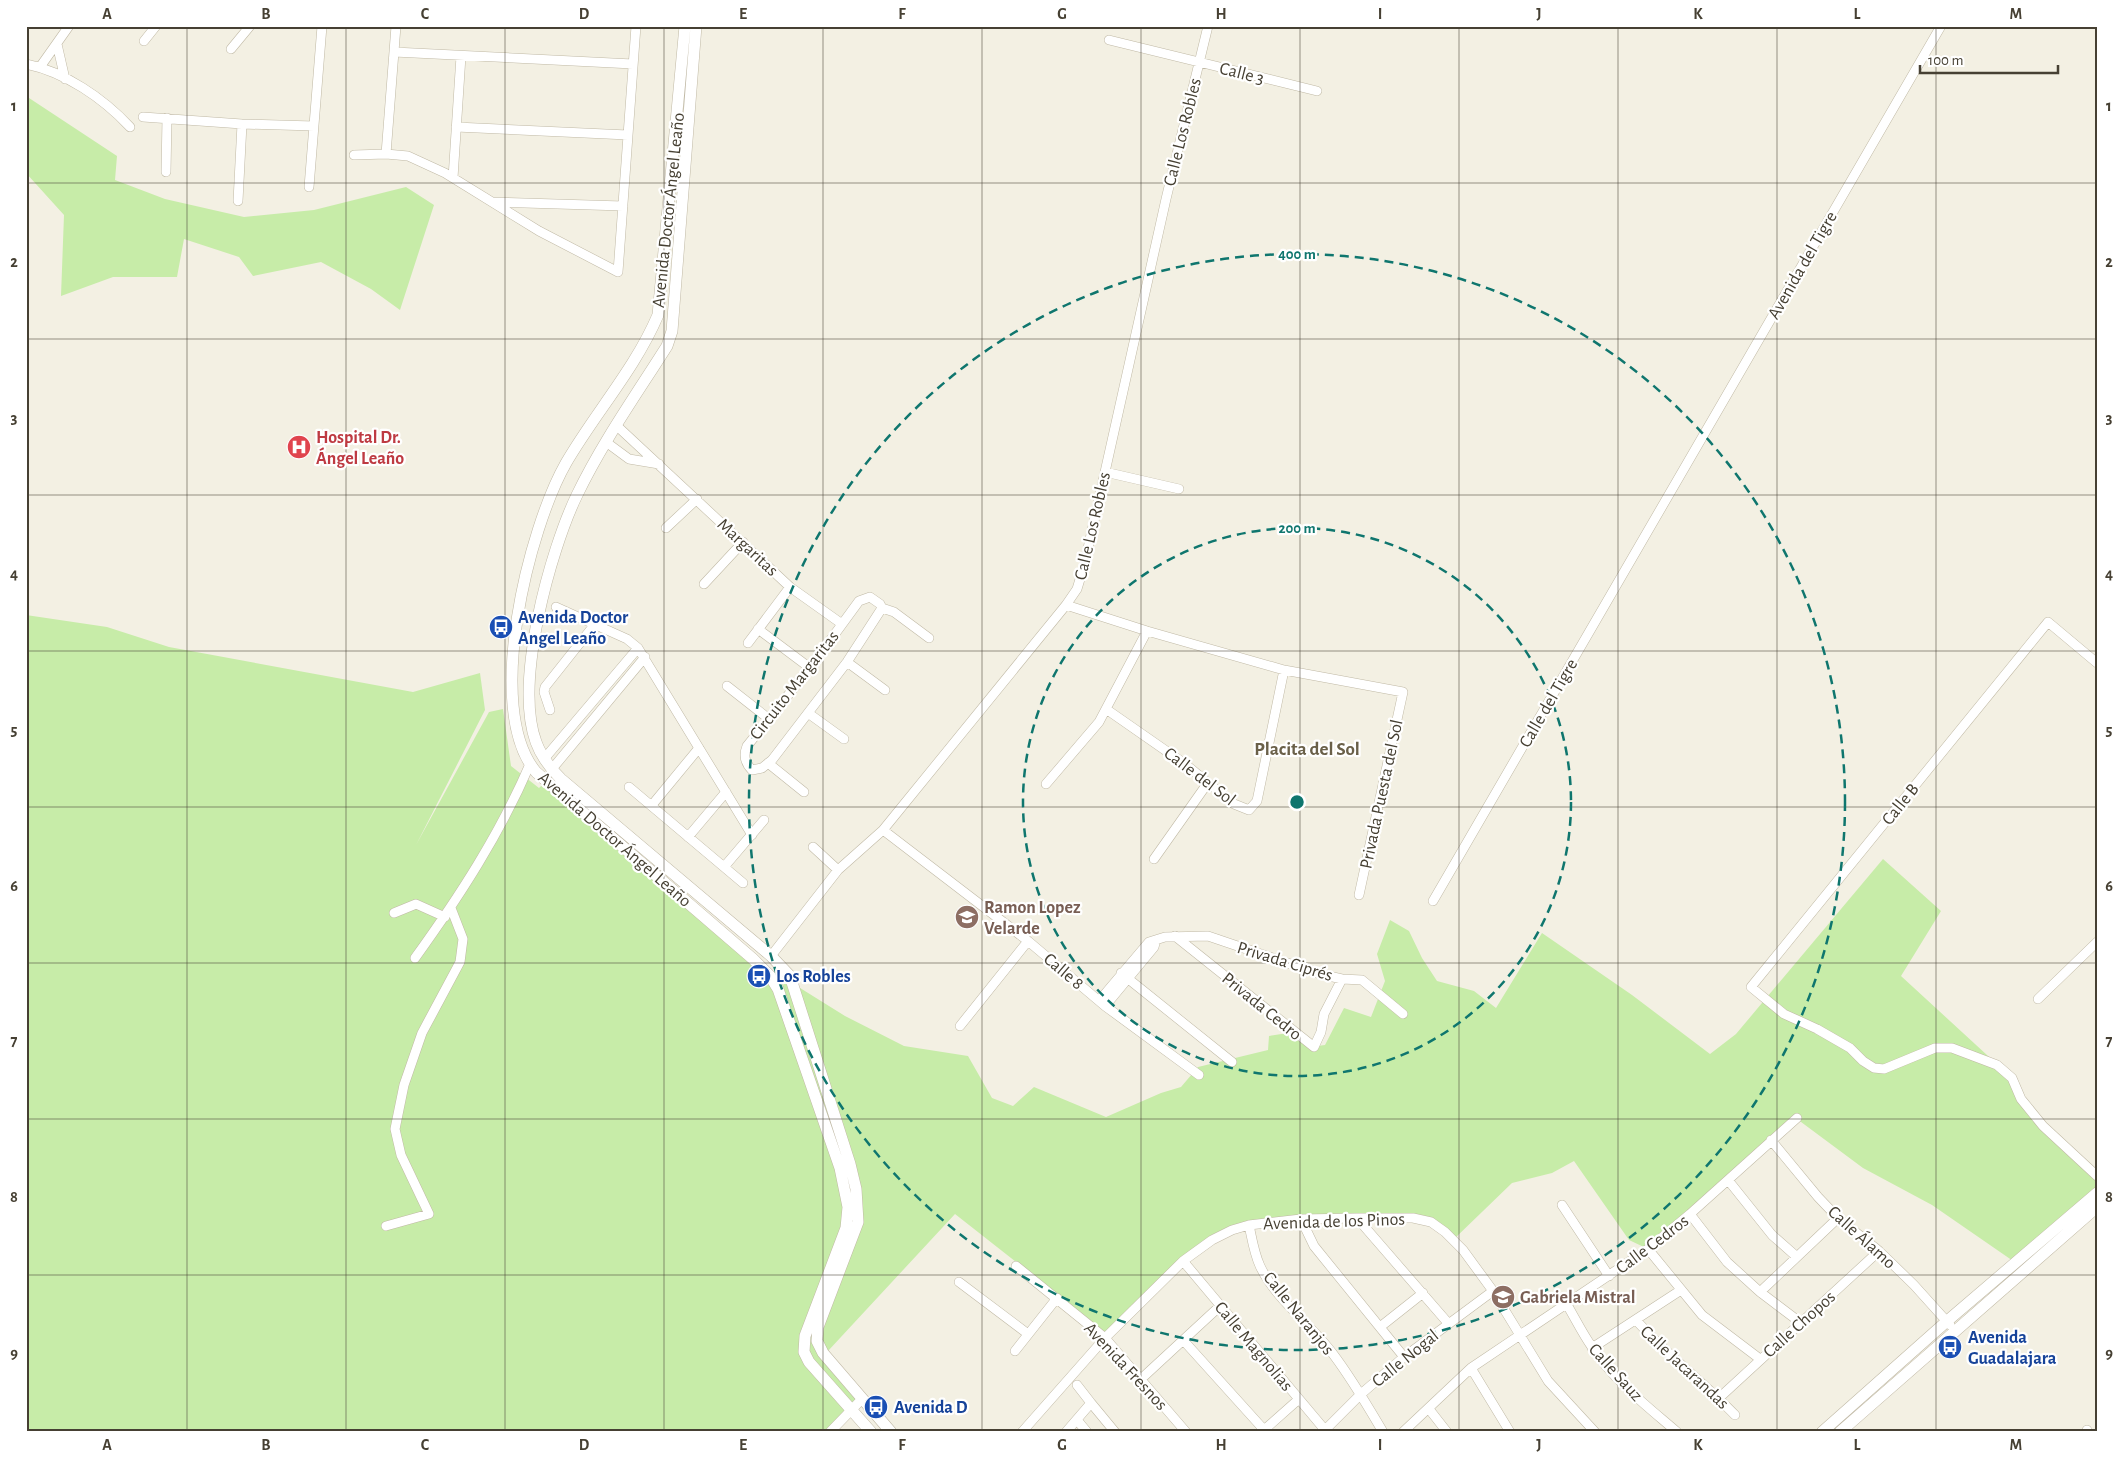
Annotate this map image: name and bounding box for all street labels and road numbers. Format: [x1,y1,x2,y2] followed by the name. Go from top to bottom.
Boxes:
[1218,60,1266,88] street label: Calle 3
[1161,77,1205,188] street label: Calle Los Robles
[647,111,688,309] street label: Avenida Doctor Ángel Leaño
[1765,209,1841,322] street label: Avenida del Tigre
[1072,470,1114,582] street label: Calle Los Robles
[714,515,781,580] street label: Margaritas
[747,628,843,743] street label: Circuito Margaritas
[1516,656,1581,751] street label: Calle del Tigre
[1357,718,1407,871] street label: Privada Puesta del Sol
[1160,744,1238,809] street label: Calle del Sol
[534,766,696,911] street label: Avenida Doctor Ángel Leaño
[1879,781,1923,829] street label: Calle B
[1235,939,1335,985] street label: Privada Ciprés
[1040,950,1087,994] street label: Calle 8
[1218,969,1305,1044] street label: Privada Cedro
[1824,1201,1901,1273] street label: Calle Álamo
[1263,1211,1405,1233] street label: Avenida de los Pinos
[1613,1212,1692,1278] street label: Calle Cedros
[1259,1269,1337,1359] street label: Calle Naranjos
[1760,1288,1839,1362] street label: Calle Chopos
[1211,1298,1296,1395] street label: Calle Magnolias
[1080,1319,1170,1414] street label: Avenida Fresnos
[1637,1322,1732,1413] street label: Calle Jacarandas
[1369,1327,1442,1391] street label: Calle Nogal
[1585,1340,1646,1405] street label: Calle Sauz

